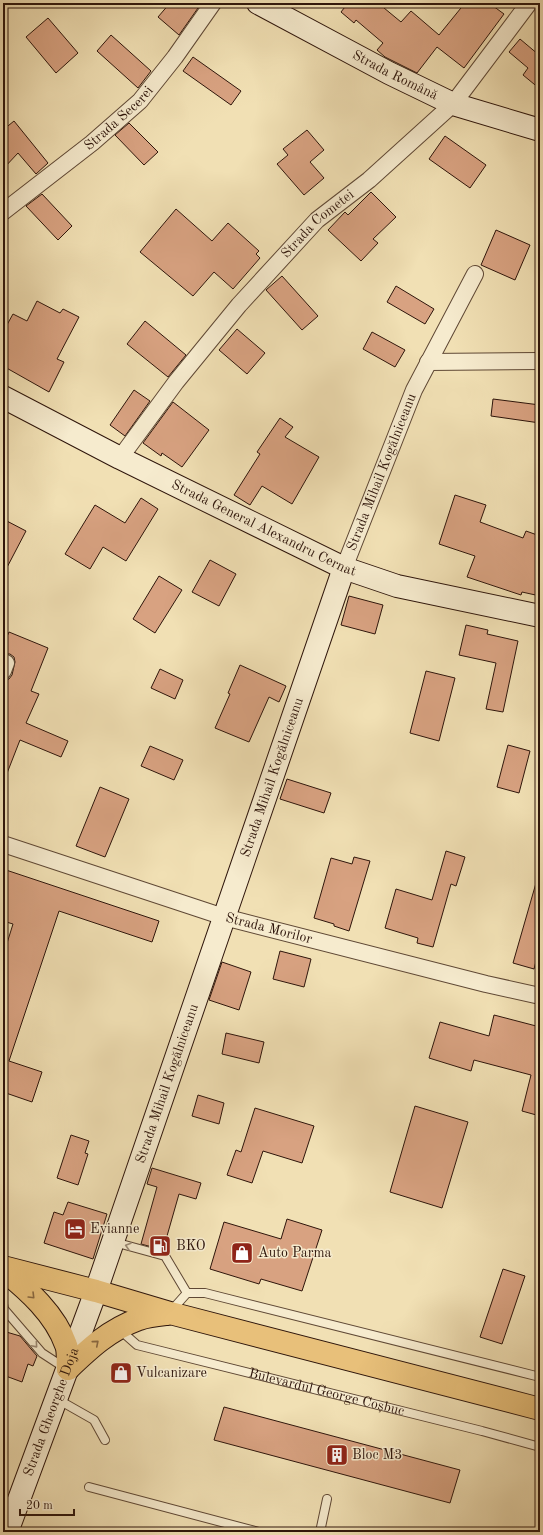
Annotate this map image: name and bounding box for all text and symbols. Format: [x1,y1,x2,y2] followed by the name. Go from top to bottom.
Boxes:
[350,48,440,103] street label: Strada Română
[82,83,156,153] street label: Strada Secerei
[279,187,357,261] street label: Strada Cometei
[345,391,419,553] street label: Strada Mihail Kogălniceanu
[169,477,358,579] street label: Strada General Alexandru Cernat
[238,695,306,859] street label: Strada Mihail Kogălniceanu
[224,911,314,946] street label: Strada Morilor
[133,1002,201,1165] street label: Strada Mihail Kogălniceanu
[62,1216,88,1242] hotel icon: Evianne
[90,1222,139,1236] place label: Evianne
[147,1233,173,1259] fuel station icon: BKO
[176,1239,206,1253] place label: BKO
[229,1240,255,1266] shop icon: Auto Parma
[125,1242,132,1251] one-way arrow
[258,1246,332,1260] place label: Auto Parma
[27,1291,35,1299] one-way arrow
[31,1340,38,1348] one-way arrow
[92,1340,99,1347] one-way arrow
[21,1346,82,1478] street label: Strada Gheorghe Doja
[108,1360,134,1386] shop icon: Vulcanizare
[136,1366,207,1380] place label: Vulcanizare
[247,1366,406,1418] street label: Bulevardul George Coșbuc
[324,1442,350,1468] building icon: Bloc M3
[352,1448,402,1462] place label: Bloc M3
[20,1491,74,1517] scale bar
[26,1500,53,1512] text: 20 m

